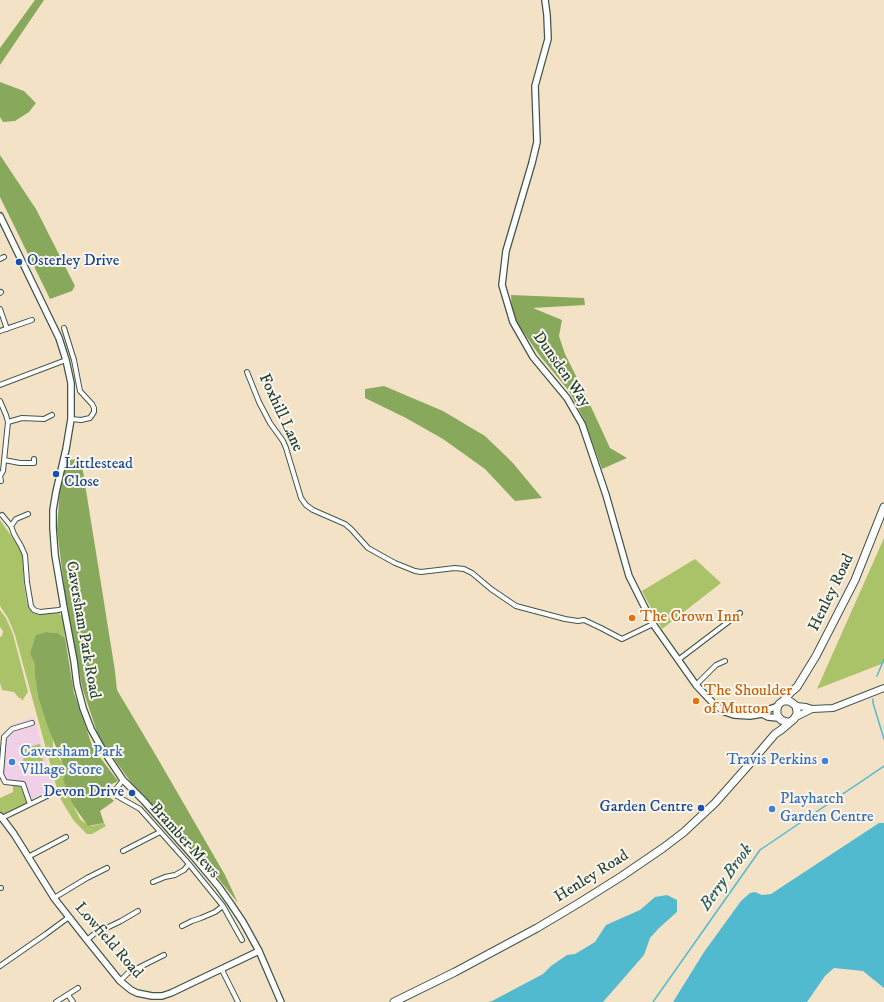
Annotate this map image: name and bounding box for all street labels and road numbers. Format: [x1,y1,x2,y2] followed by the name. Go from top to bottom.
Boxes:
[528,329,594,411] street label: Dunsden Way
[254,371,306,455] street label: Foxhill Lane
[805,551,859,635] street label: Henley Road
[60,560,104,700] street label: Caversham Park Road
[145,799,223,883] street label: Bramber Mews
[551,847,633,907] street label: Henley Road
[70,899,146,983] street label: Lowfield Road

